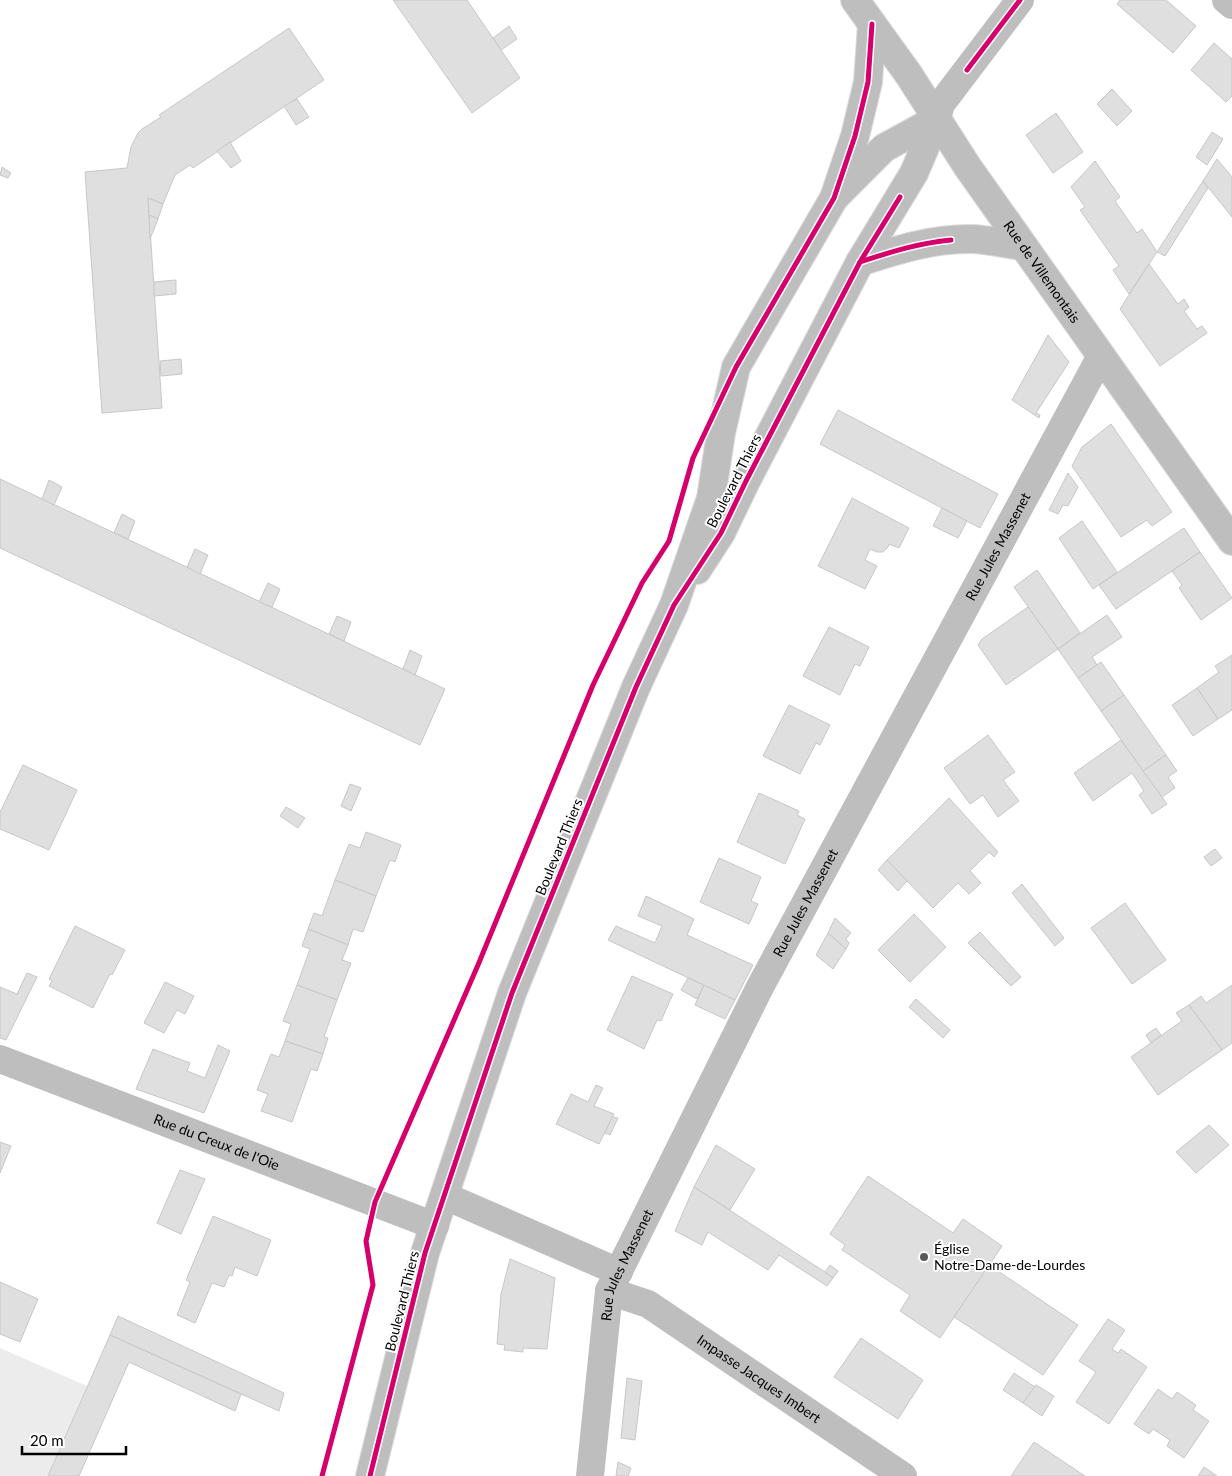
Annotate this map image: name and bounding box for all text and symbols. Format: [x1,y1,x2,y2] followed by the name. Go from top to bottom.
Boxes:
[1000,217,1084,326] street label: Rue de Villemontais
[703,431,764,530] street label: Boulevard Thiers
[961,489,1034,603] street label: Rue Jules Massenet
[531,796,586,898] street label: Boulevard Thiers
[769,846,841,960] street label: Rue Jules Massenet
[151,1110,282,1174] street label: Rue du Creux de l'Oie
[597,1206,656,1322] street label: Rue Jules Massenet
[934,1240,1085,1273] place label: Église Notre-Dame-de-Lourdes
[381,1249,422,1353] street label: Boulevard Thiers
[918,1251,930,1263] marker: Église Notre-Dame-de-Lourdes
[694,1331,824,1426] street label: Impasse Jacques Imbert
[22,1424,126,1456] scale bar
[30,1431,64,1449] text: 20 m

